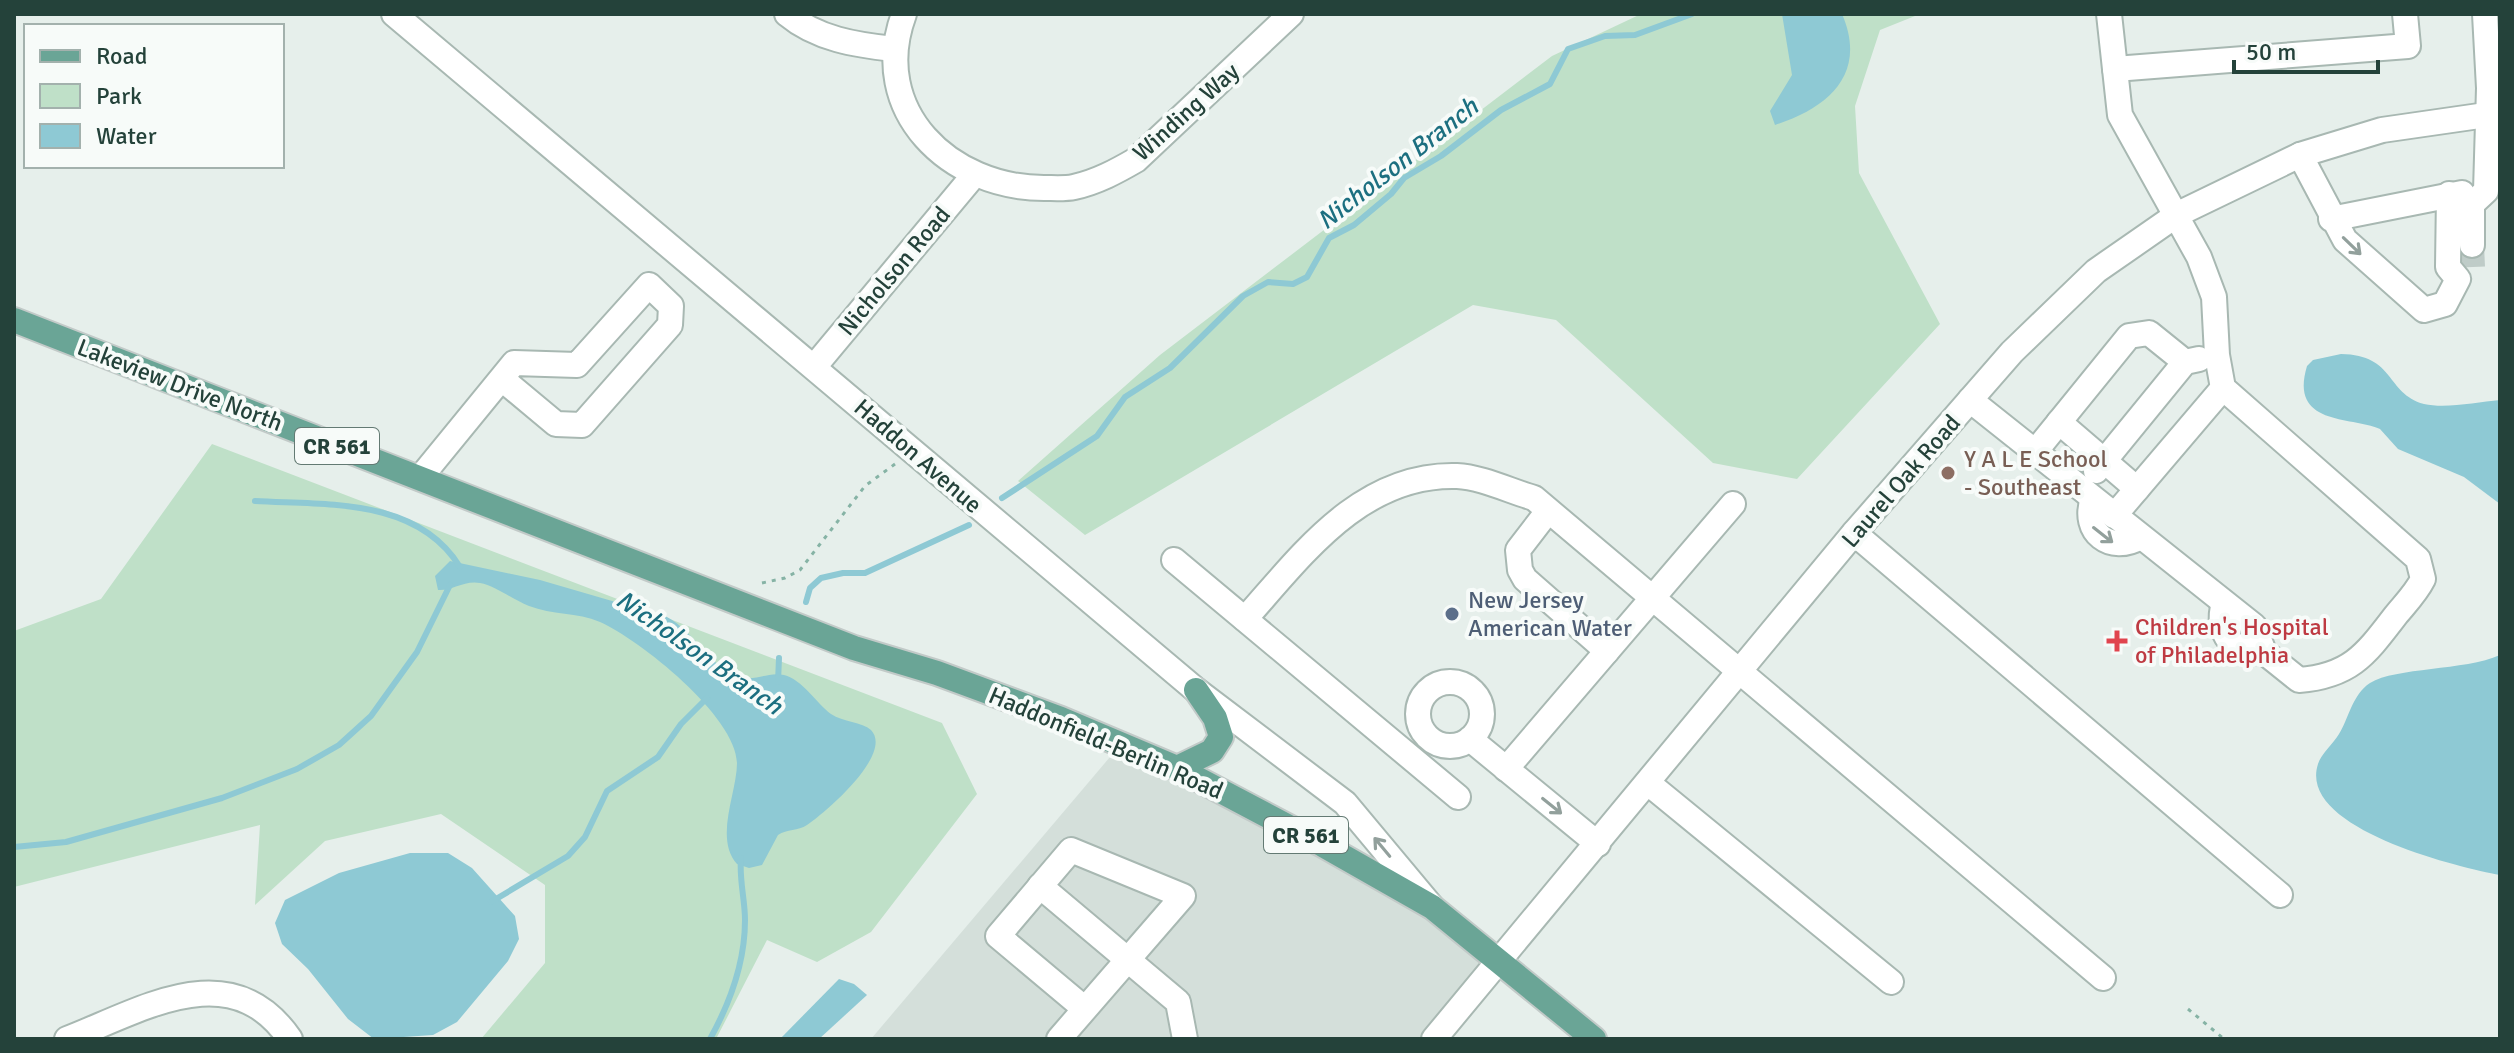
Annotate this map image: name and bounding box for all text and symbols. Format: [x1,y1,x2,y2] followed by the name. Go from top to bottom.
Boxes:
[24,24,284,168] legend
[2234,24,2378,74] scale bar
[2246,37,2296,67] text: 50 m
[96,41,147,71] text: Road
[1127,56,1245,168] street label: Winding Way
[96,81,142,111] text: Park
[1311,91,1486,237] water label: Nicholson Branch
[96,121,157,151] text: Water
[831,200,957,342] street label: Nicholson Road
[2342,237,2362,255] one-way arrow
[73,332,287,438] street label: Lakeview Drive North
[848,392,988,520] street label: Haddon Avenue
[1835,408,1967,554] street label: Laurel Oak Road
[295,428,379,464] road number: CR 561
[1964,444,2107,502] place label: Y A L E School - Southeast
[1939,464,1957,482] marker: Y A L E School - Southeast
[2092,526,2113,544] one-way arrow
[610,584,789,723] water label: Nicholson Branch
[1468,585,1632,643] place label: New Jersey American Water
[1443,605,1461,623] marker: New Jersey American Water
[2135,612,2329,670] place label: Children's Hospital of Philadelphia
[2106,630,2128,652] marker: Children's Hospital of Philadelphia
[984,680,1228,806] street label: Haddonfield-Berlin Road
[1541,797,1562,815] one-way arrow
[1264,817,1348,853] road number: CR 561
[1373,837,1391,858] one-way arrow

